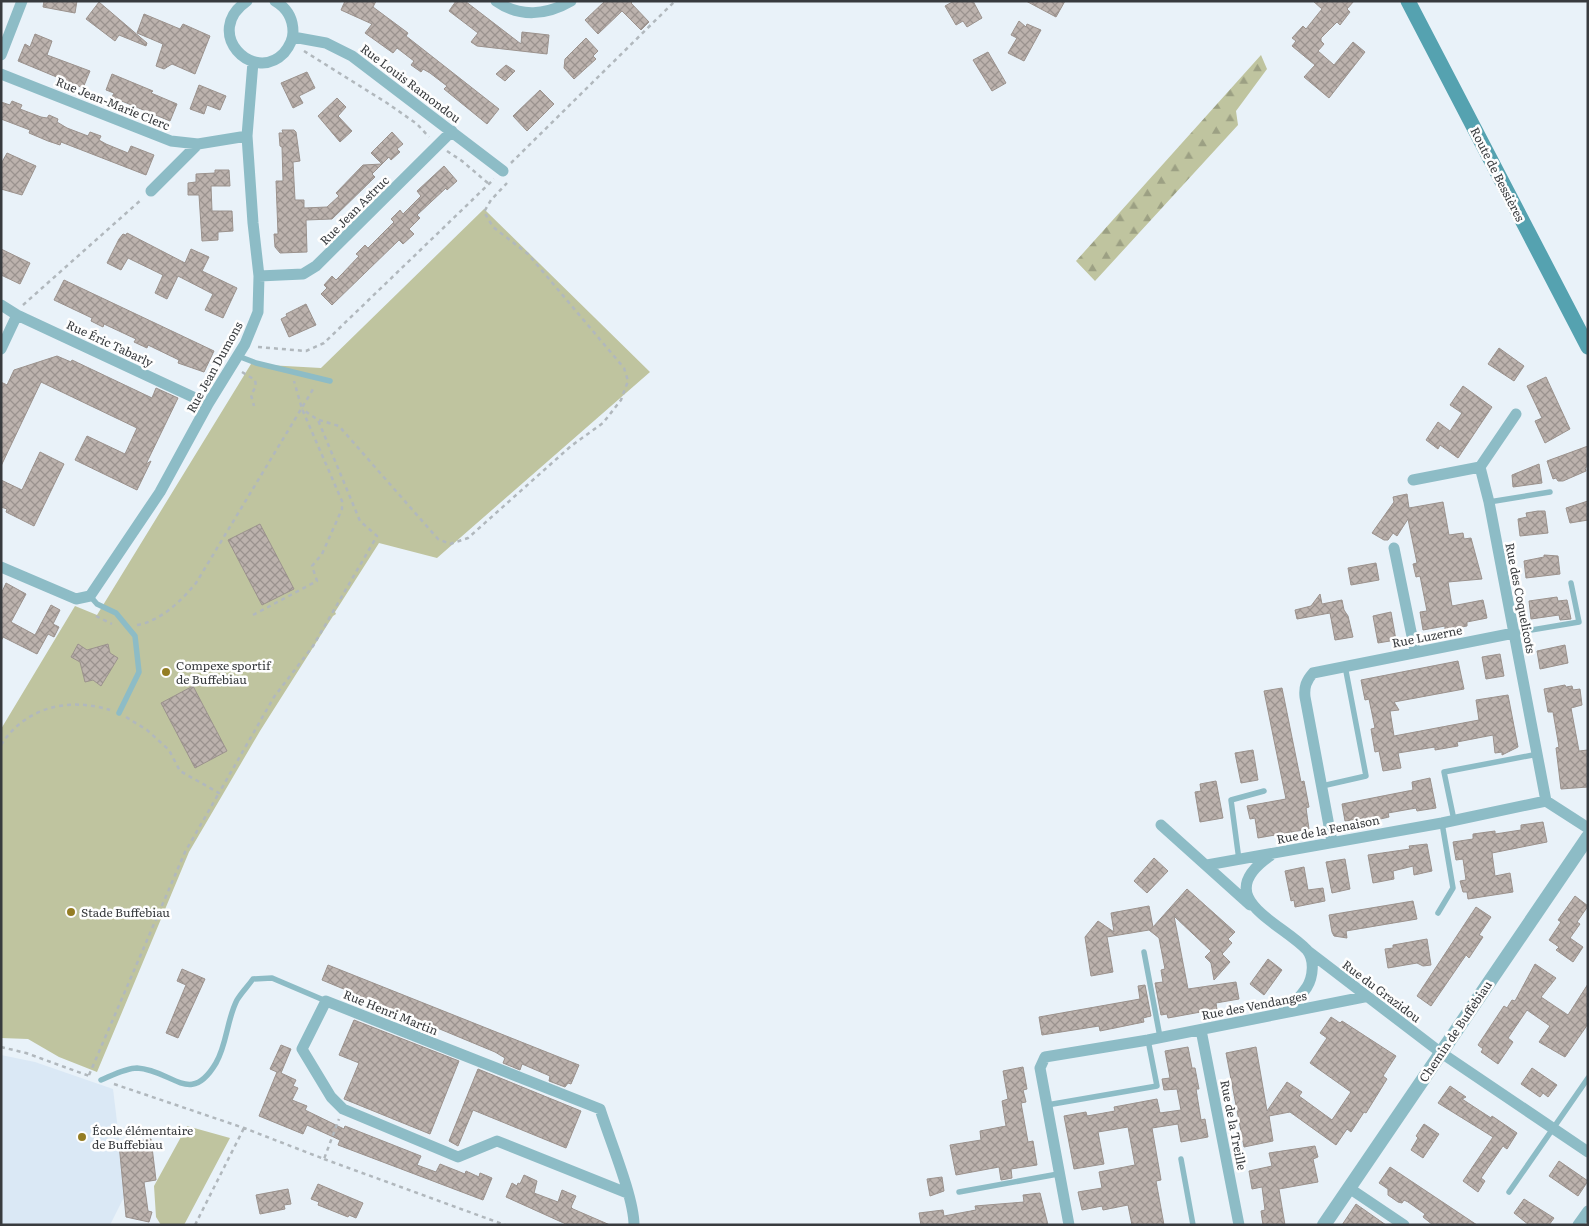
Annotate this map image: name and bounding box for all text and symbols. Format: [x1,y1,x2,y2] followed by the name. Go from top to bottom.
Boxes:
[357,39,465,127] street label: Rue Louis Ramondou
[53,72,173,134] street label: Rue Jean-Marie Clerc
[1466,124,1530,225] street label: Route de Bessières
[315,171,393,249] street label: Rue Jean Astruc
[64,315,156,371] street label: Rue Éric Tabarly
[181,318,247,416] street label: Rue Jean Dumons
[1501,541,1541,655] street label: Rue des Coquelicots
[1390,620,1464,652] street label: Rue Luzerne
[176,656,272,688] place label: Compexe sportif de Buffebiau
[160,666,172,678] marker: Compexe sportif de Buffebiau
[1275,810,1381,848] street label: Rue de la Fenaison
[81,903,170,921] place label: Stade Buffebiau
[65,906,77,918] marker: Stade Buffebiau
[1339,955,1425,1027] street label: Rue du Grazidou
[1414,976,1496,1085] street label: Chemin de Buffebiau
[341,985,441,1039] street label: Rue Henri Martin
[1200,986,1309,1024] street label: Rue des Vendanges
[1216,1078,1252,1172] street label: Rue de la Treille
[92,1121,193,1153] place label: École élémentaire de Buffebiau
[76,1131,88,1143] marker: École élémentaire de Buffebiau

